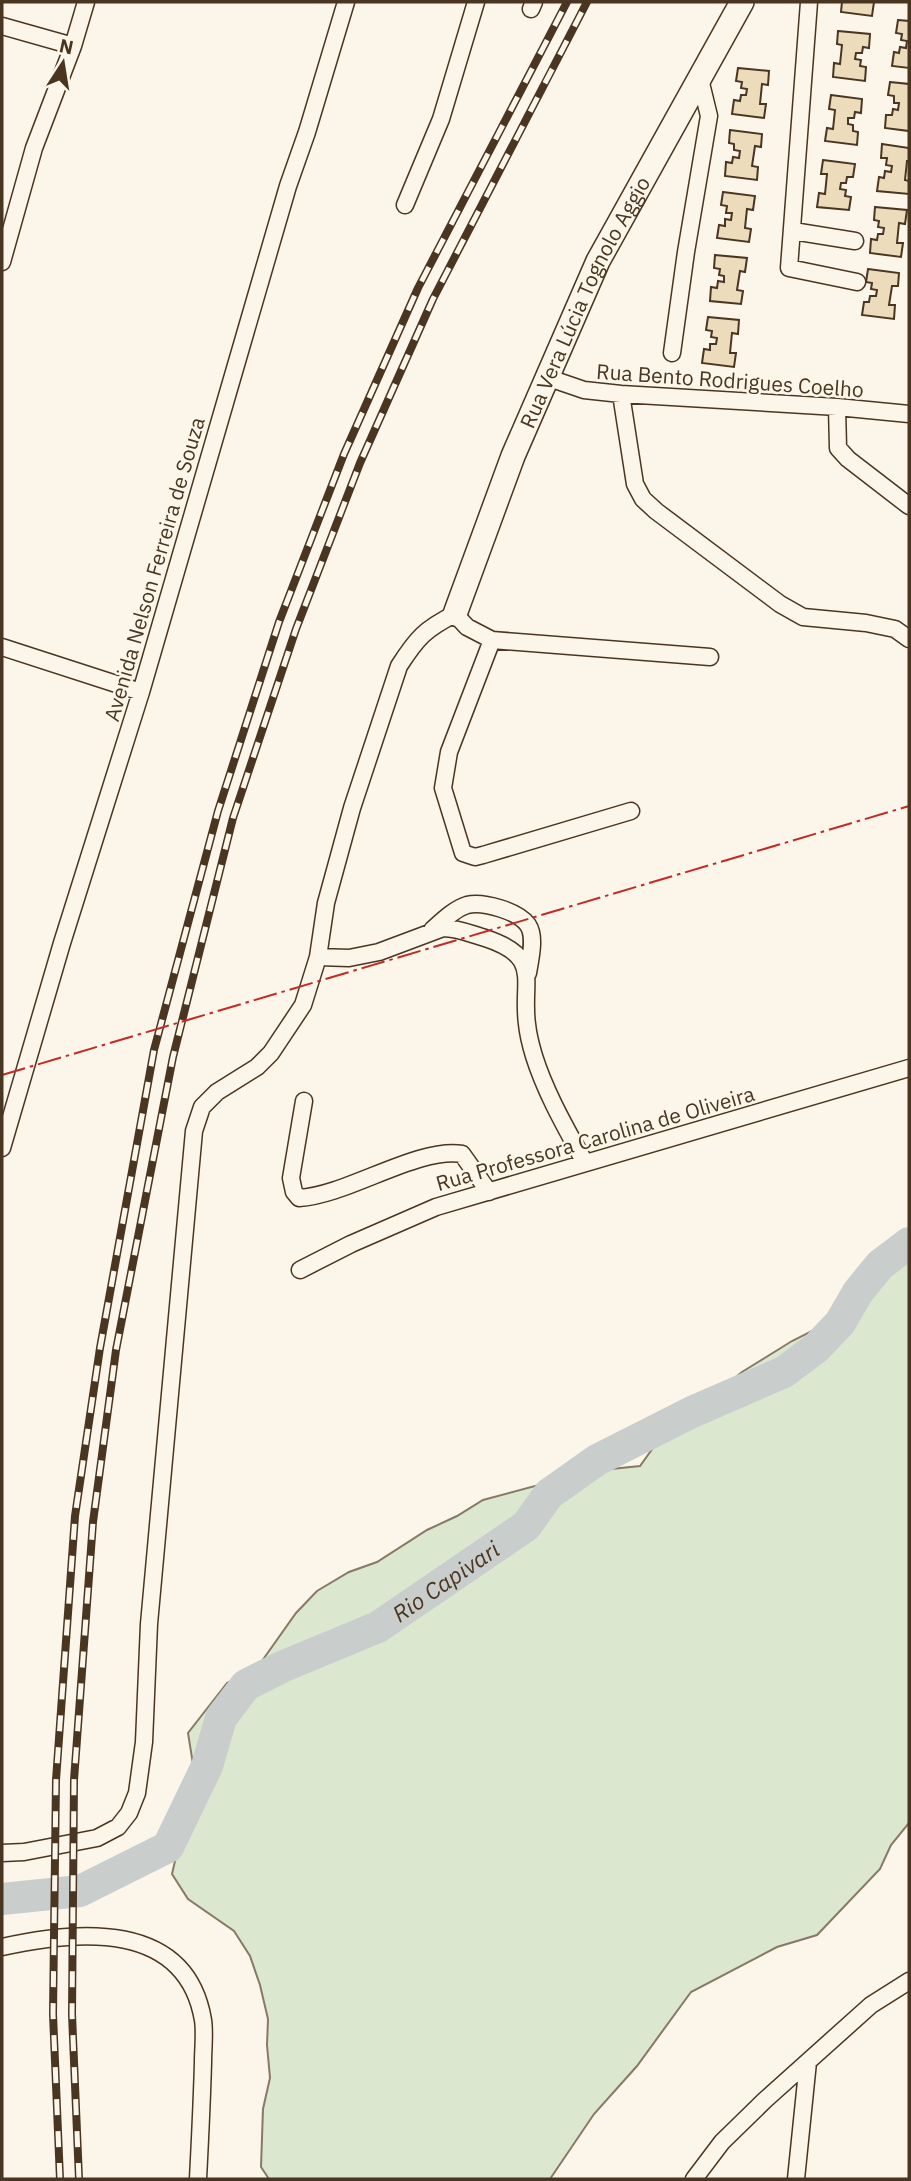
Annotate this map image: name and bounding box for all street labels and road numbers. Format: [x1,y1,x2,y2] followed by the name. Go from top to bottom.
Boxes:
[513,171,656,432] street label: Rua Vera Lúcia Tognolo Aggio
[595,357,865,403] street label: Rua Bento Rodrigues Coelho
[97,414,211,724] street label: Avenida Nelson Ferreira de Souza
[432,1079,758,1197] street label: Rua Professora Carolina de Oliveira

